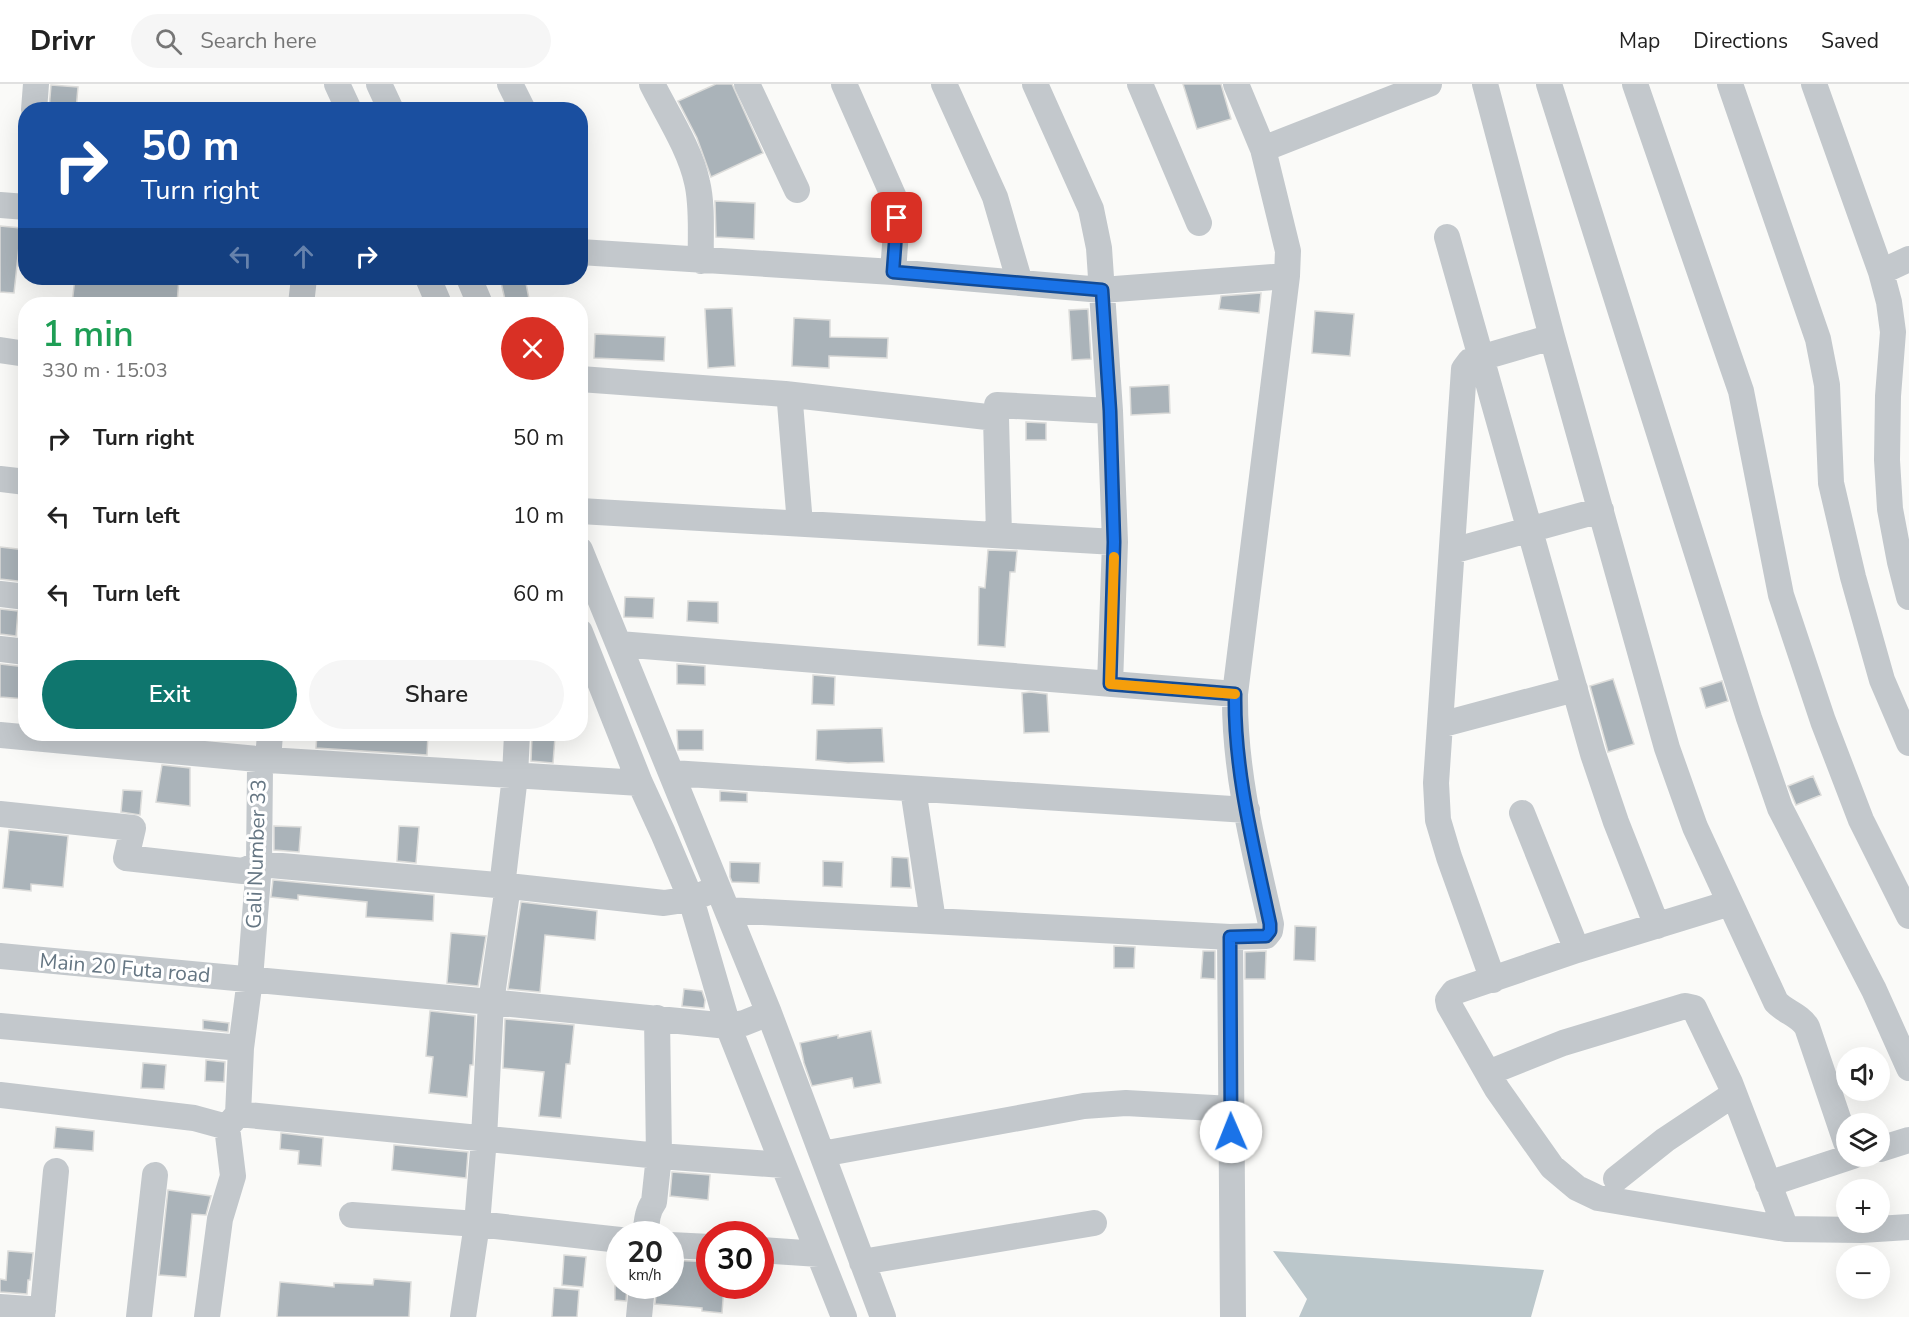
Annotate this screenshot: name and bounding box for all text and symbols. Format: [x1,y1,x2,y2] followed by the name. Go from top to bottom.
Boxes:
[131,14,551,68] search box
[30,22,95,60] text: Drivr
[152,25,185,58] icon: search
[200,26,317,56] text: Search here
[1619,27,1660,55] text: Map
[1693,27,1788,55] text: Directions
[1821,27,1879,55] text: Saved
[141,118,240,175] text: 50 m
[42,126,120,204] icon: right
[141,172,259,209] text: Turn right
[871,192,922,243] pin
[880,201,913,234] icon: arrive
[224,240,257,273] icon: left
[287,240,320,273] icon: ahead
[350,240,383,273] icon: right
[42,310,134,359] text: 1 min
[501,317,564,380] button: close
[42,357,168,384] text: 330 m · 15:03
[42,422,75,455] icon: right
[93,423,194,453] text: Turn right
[513,423,564,453] text: 50 m
[42,500,75,533] icon: left
[93,501,180,531] text: Turn left
[513,501,564,531] text: 10 m
[42,578,75,611] icon: left
[93,579,180,609] text: Turn left
[513,579,564,609] text: 60 m
[42,660,297,729] button: Exit
[309,660,564,729] button: Share
[239,779,273,929] street label: Gali Number 33
[38,947,212,989] street label: Main 20 Futa road
[1836,1047,1890,1299] map controls
[1836,1047,1890,1101] button: sound
[1199,1100,1263,1164] position arrow
[1836,1113,1890,1167] button: layers
[1836,1179,1890,1233] button: +
[696,1221,774,1299] speed limit sign: 30
[627,1232,663,1273] text: 20
[1836,1245,1890,1299] button: −
[628,1265,662,1285] text: km/h

